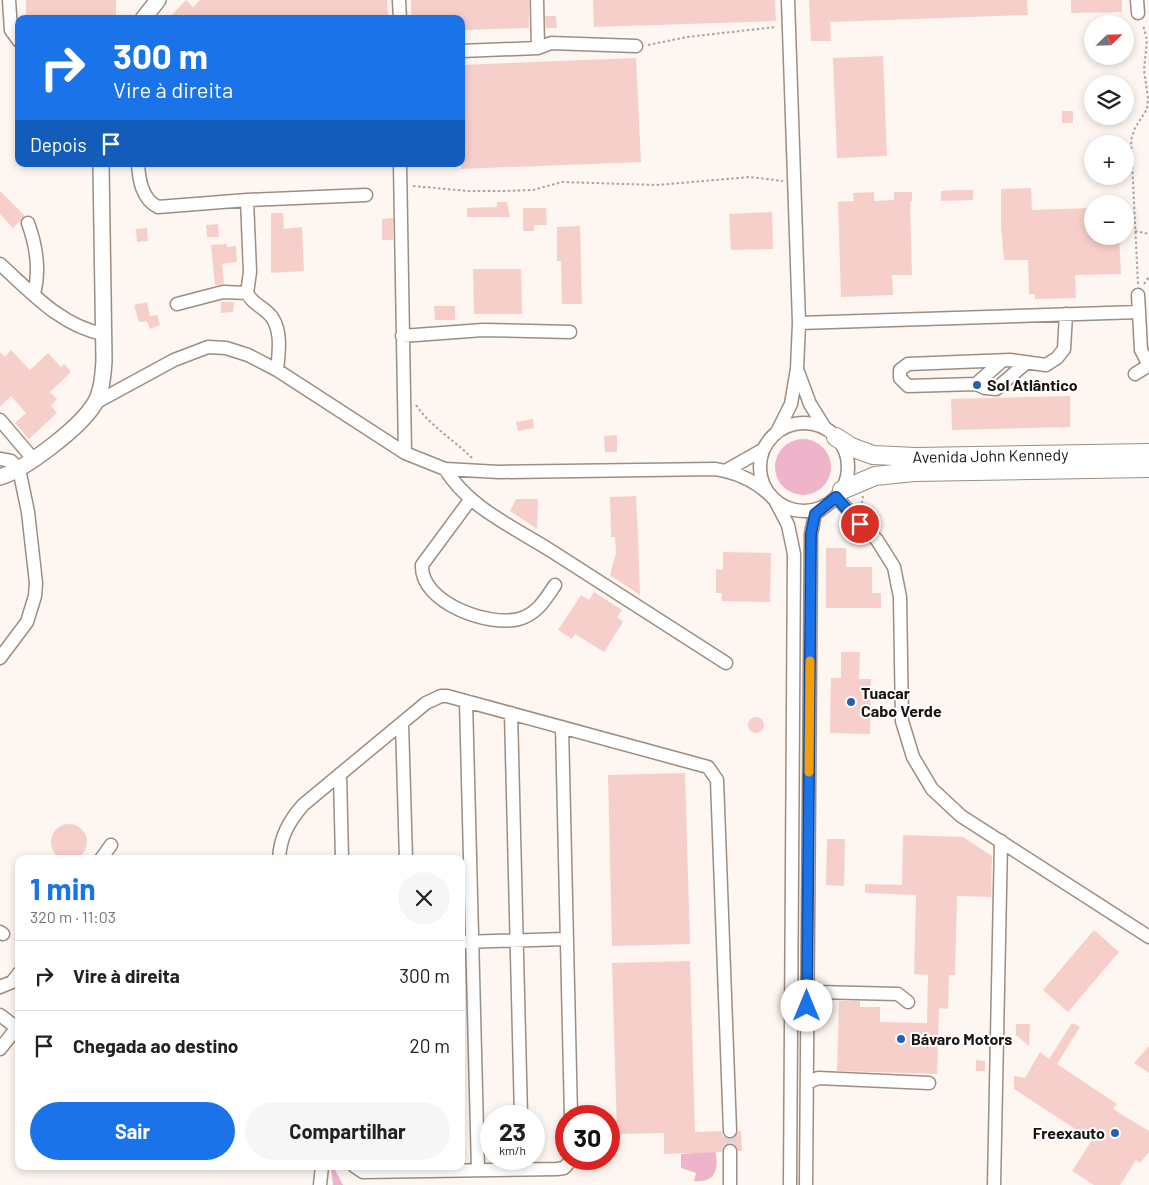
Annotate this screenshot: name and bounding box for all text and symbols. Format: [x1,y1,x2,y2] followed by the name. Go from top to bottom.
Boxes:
[1084,15,1134,65] north arrow
[1084,15,1134,245] map controls
[113,34,208,76] text: 300 m
[30,35,95,100] icon: right
[1084,75,1134,125] button: layers
[113,76,233,102] text: Vire à direita
[97,130,125,158] icon: arrive
[30,133,87,156] text: Depois
[1084,135,1134,185] button: +
[1084,195,1134,245] button: −
[987,375,1078,394] place label: Sol Atlântico
[971,379,983,391] marker: Sol Atlântico
[912,444,1069,466] street label: Avenida John Kennedy
[839,503,881,545] pin
[846,510,874,538] icon: arrive
[861,683,942,720] place label: Tuacar Cabo Verde
[845,696,857,708] marker: Tuacar Cabo Verde
[30,870,96,906] text: 1 min
[398,872,450,924] button: close
[30,907,116,926] text: 320 m · 11:03
[30,962,58,990] icon: right
[73,964,180,987] text: Vire à direita
[399,964,450,987] text: 300 m
[780,979,832,1031] position arrow
[911,1029,1012,1048] place label: Bávaro Motors
[30,1032,58,1060] icon: arrive
[895,1033,907,1045] marker: Bávaro Motors
[73,1034,238,1057] text: Chegada ao destino
[410,1034,450,1057] text: 20 m
[30,1102,235,1160] button: Sair
[245,1102,450,1160] button: Compartilhar
[555,1105,620,1170] speed limit sign: 30
[499,1116,526,1146] text: 23
[1033,1123,1105,1142] place label: Freexauto
[1109,1127,1121,1139] marker: Freexauto
[499,1143,526,1157] text: km/h

